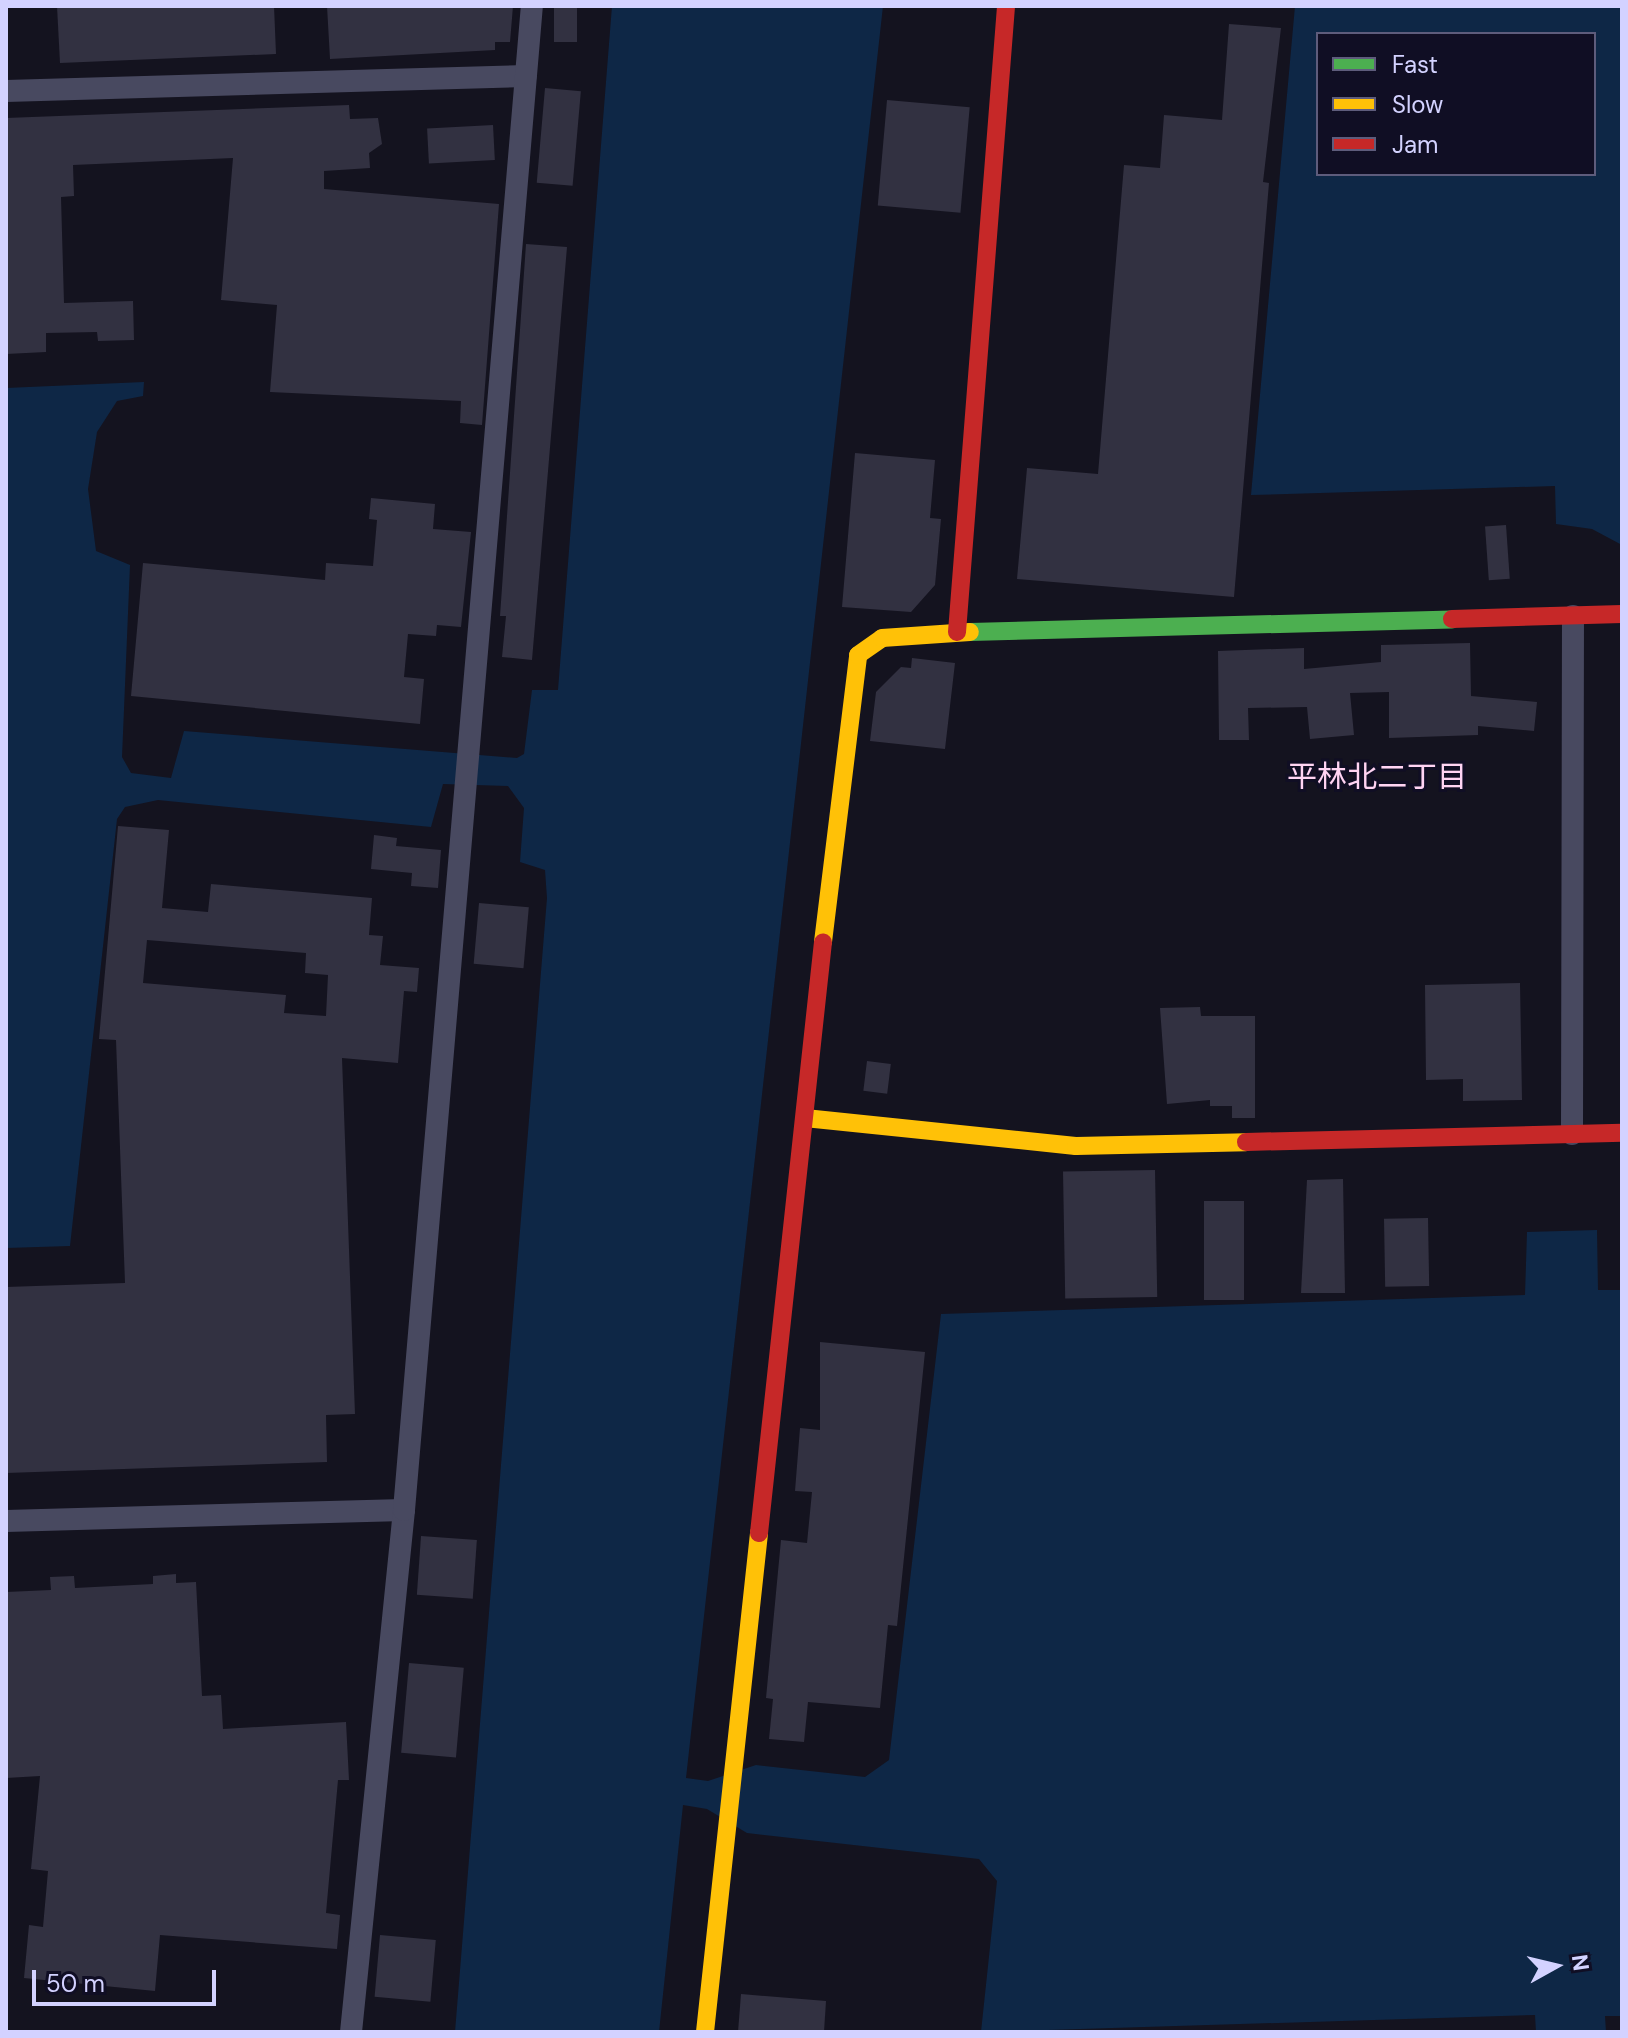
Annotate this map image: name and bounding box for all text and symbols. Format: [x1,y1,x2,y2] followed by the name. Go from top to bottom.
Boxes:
[1316,32,1596,176] legend
[1392,49,1438,80] text: Fast
[1392,89,1443,120] text: Slow
[1392,129,1438,160] text: Jam
[1287,759,1467,795] district label: 平林北二丁目
[1516,1926,1596,2006] north arrow
[1565,1953,1596,1973] text: N
[36,1954,220,2004] scale bar
[46,1968,105,1999] text: 50 m

